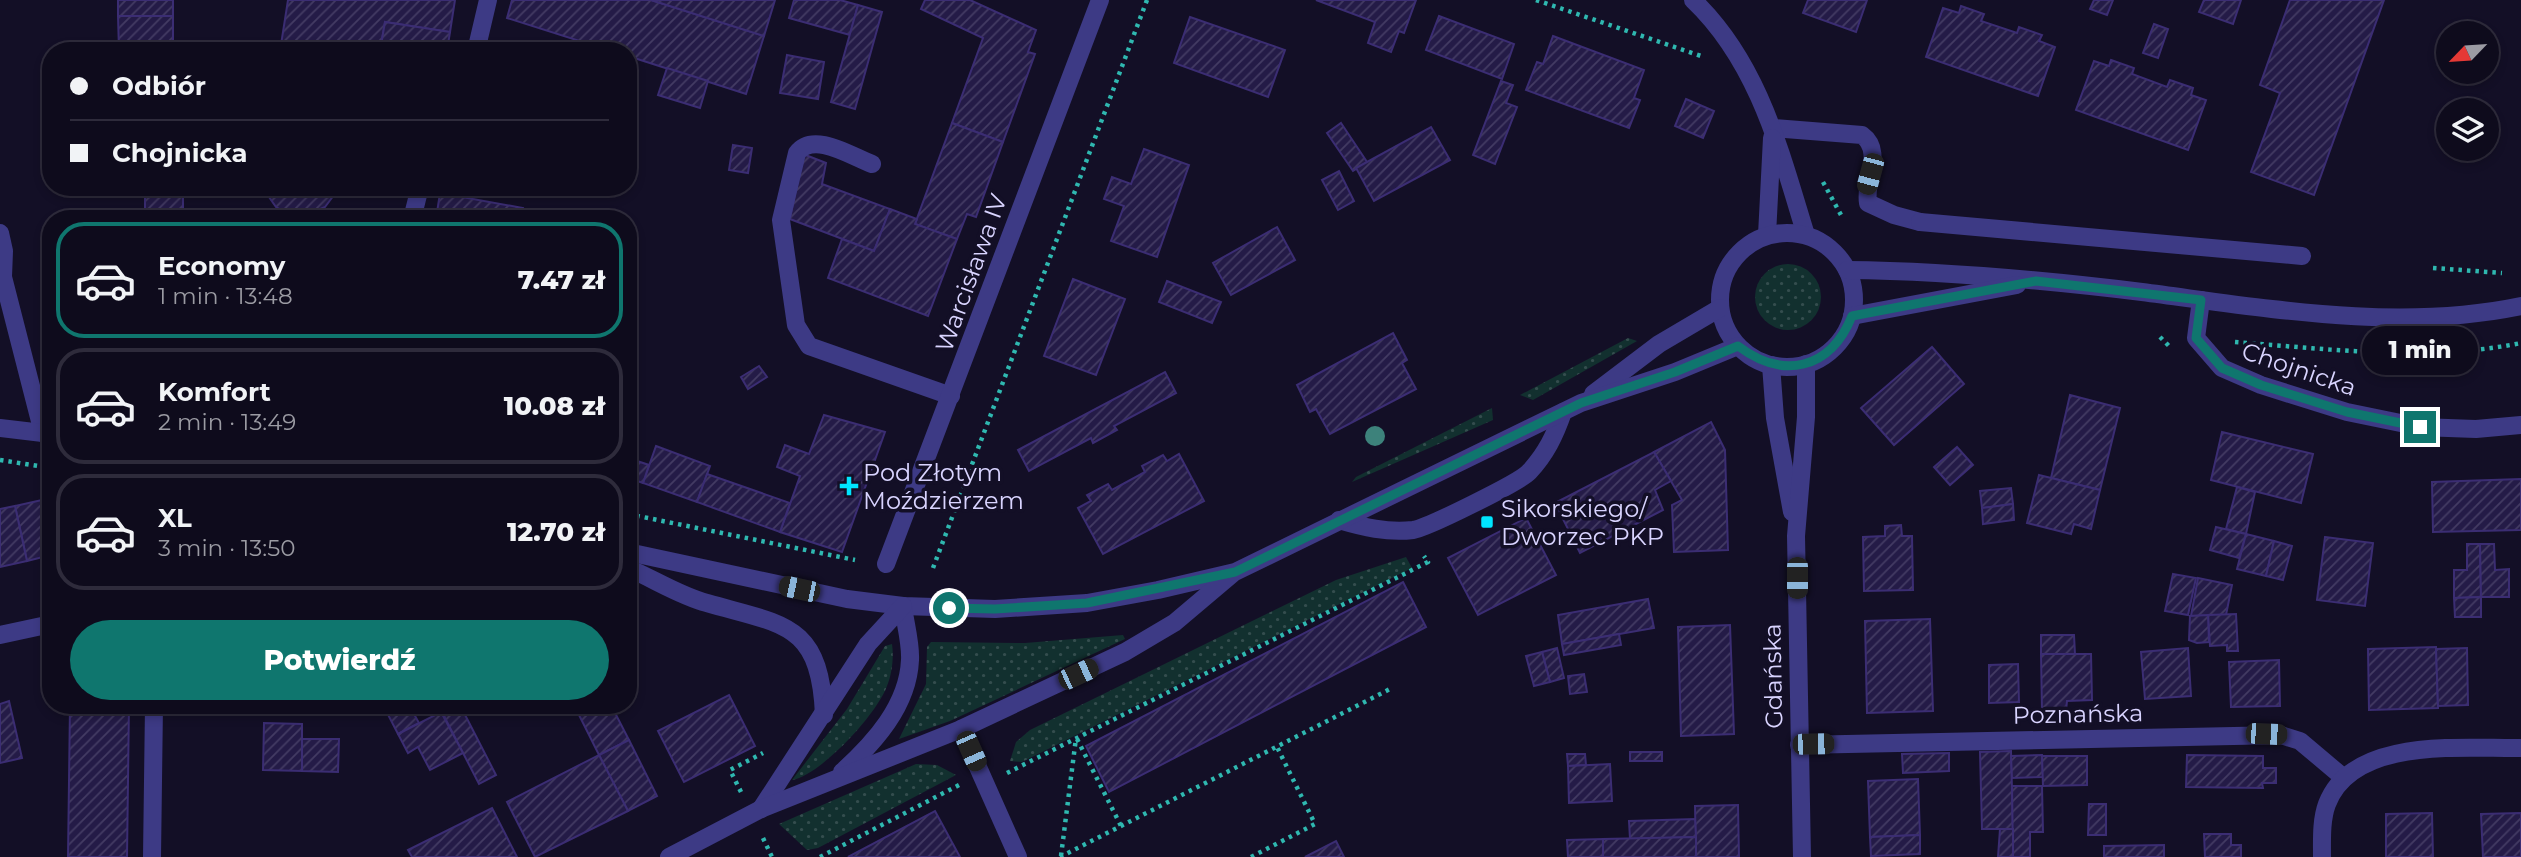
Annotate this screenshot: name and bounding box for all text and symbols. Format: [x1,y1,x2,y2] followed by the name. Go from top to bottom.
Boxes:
[2436,21,2499,84] north arrow
[2436,21,2499,161] map controls
[112,70,206,102] text: Odbiór
[2436,98,2499,161] button: layers
[112,137,248,169] text: Chojnicka
[1855,151,1886,197] car
[929,190,1013,356] street label: Warcisława IV
[74,249,137,312] icon: car
[158,250,285,282] text: Economy
[518,264,605,296] text: 7.47 zł
[158,282,293,310] text: 1 min · 13:48
[2362,326,2478,374] callout: 1 min
[2238,336,2360,402] street label: Chojnicka
[2388,336,2452,364] text: 1 min
[74,375,137,438] icon: car
[158,376,271,408] text: Komfort
[504,390,605,422] text: 10.08 zł
[158,408,296,436] text: 2 min · 13:49
[2404,411,2436,443] route end
[863,458,1024,515] place label: Pod Złotym Moździerzem
[841,478,857,494] marker: Pod Złotym Moździerzem
[1501,494,1664,551] place label: Sikorskiego/ Dworzec PKP
[74,501,137,564] icon: car
[158,502,192,534] text: XL
[1479,514,1495,530] marker: Sikorskiego/ Dworzec PKP
[507,516,605,548] text: 12.70 zł
[158,534,295,562] text: 3 min · 13:50
[1787,557,1808,599] car
[777,574,822,604] car
[933,592,965,624] route start
[70,620,609,700] button: Potwierdź
[1758,623,1788,729] street label: Gdańska
[1055,656,1102,692] car
[2012,698,2144,730] street label: Poznańska
[2245,723,2288,745] car
[953,728,990,774] car
[1792,733,1835,755] car

